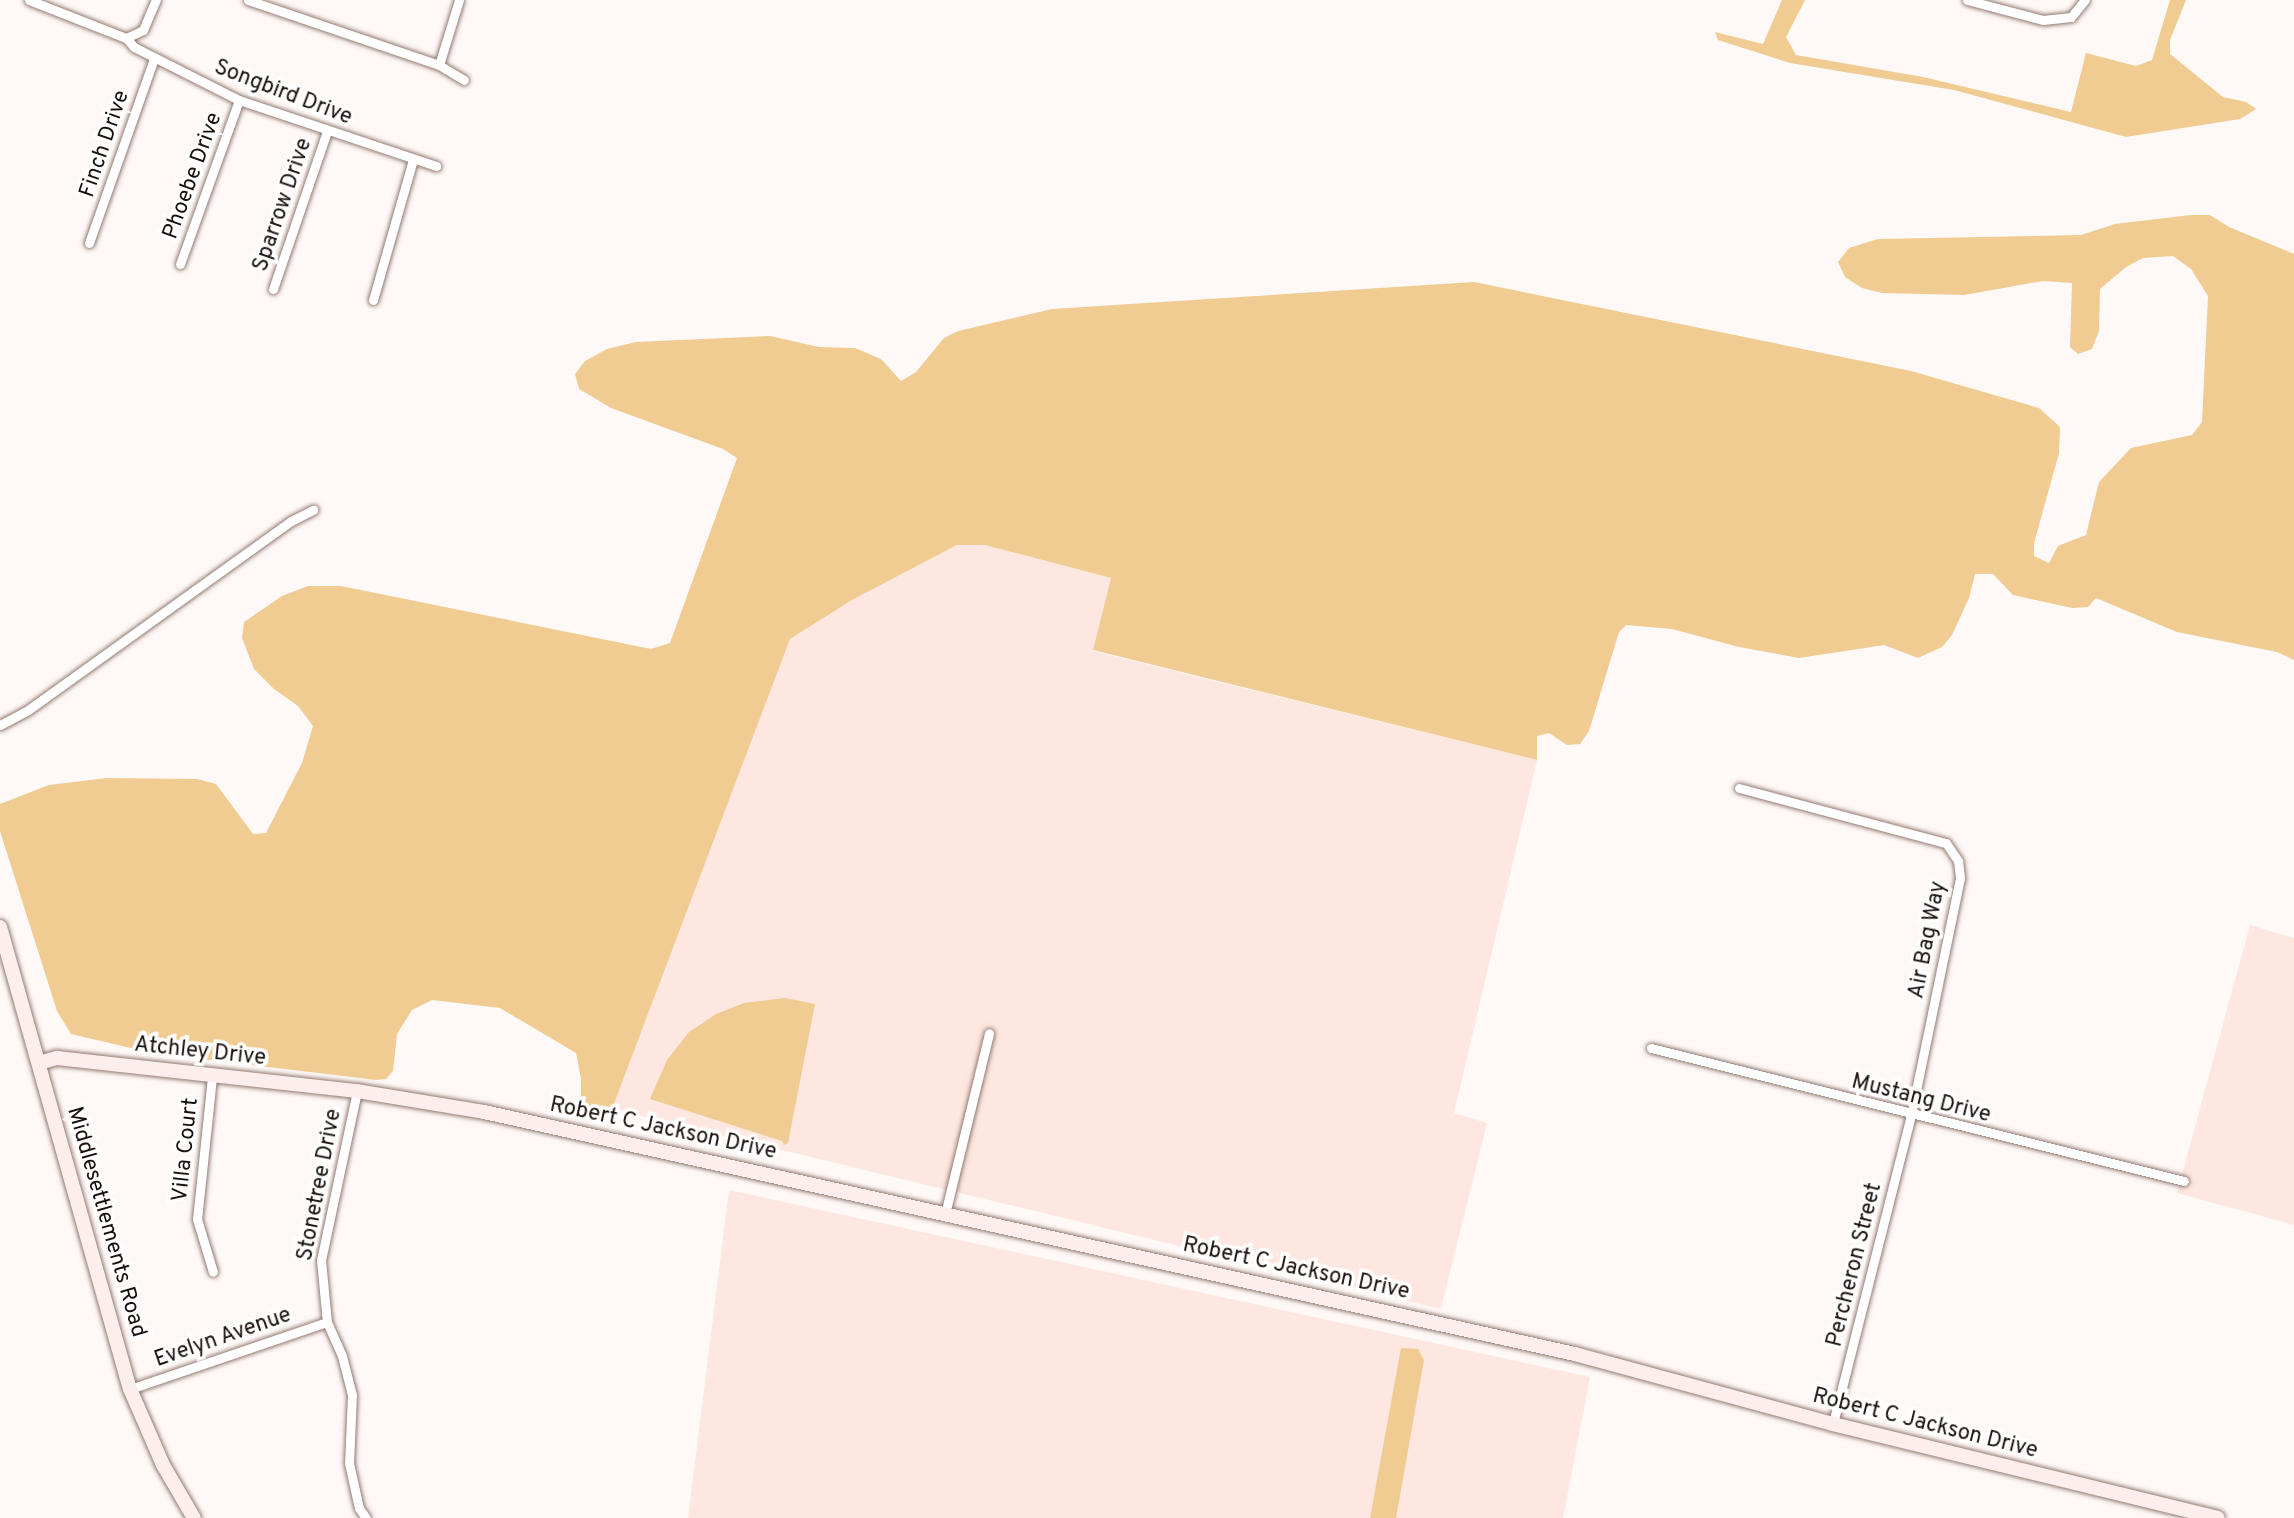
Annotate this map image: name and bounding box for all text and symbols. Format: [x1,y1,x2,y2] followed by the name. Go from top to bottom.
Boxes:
[210,55,356,131] street label: Songbird Drive
[74,87,136,201] street label: Finch Drive
[158,109,228,243] street label: Phoebe Drive
[248,135,318,275] street label: Sparrow Drive
[1904,879,1952,1001] street label: Air Bag Way
[133,1032,267,1072] street label: Atchley Drive
[1849,1069,1993,1129] street label: Mustang Drive
[547,1092,779,1166] street label: Robert C Jackson Drive
[167,1097,205,1203] street label: Villa Court
[60,1104,152,1340] street label: Middlesettlements Road
[292,1107,348,1263] street label: Stonetree Drive
[1822,1180,1888,1350] street label: Percheron Street
[1180,1232,1412,1306] street label: Robert C Jackson Drive
[151,1302,295,1374] street label: Evelyn Avenue
[1810,1383,2040,1465] street label: Robert C Jackson Drive

